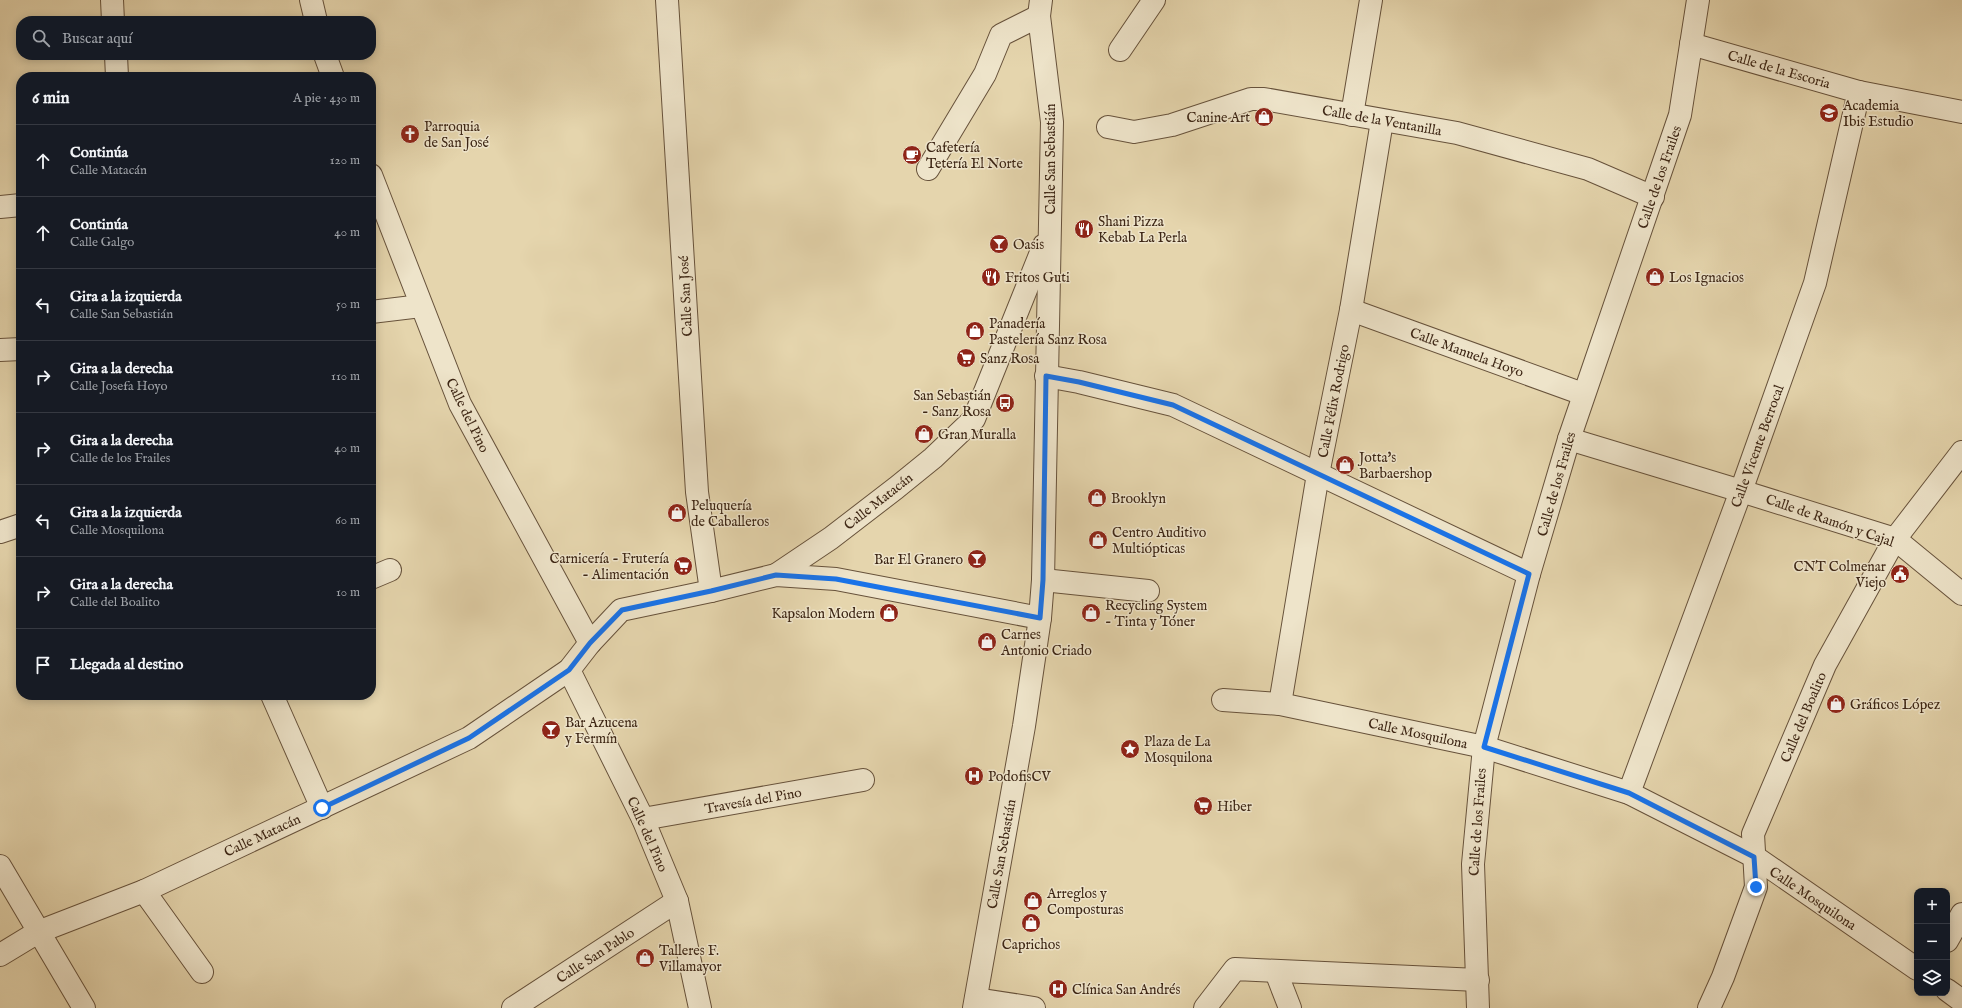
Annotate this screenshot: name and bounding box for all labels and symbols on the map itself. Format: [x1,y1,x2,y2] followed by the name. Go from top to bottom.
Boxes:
[1725,47,1833,93] street label: Calle de la Escoria
[1842,97,1914,131] place label: Academia Ibis Estudio
[1321,102,1444,141] street label: Calle de la Ventanilla
[1818,102,1840,124] school or university icon: Academia Ibis Estudio
[1042,103,1060,215] street label: Calle San Sebastián
[1253,106,1275,128] shop icon: Canine Art
[1186,109,1250,127] place label: Canine Art
[424,118,489,152] place label: Parroquia de San José
[399,123,421,145] church icon: Parroquia de San José
[1634,123,1686,231] street label: Calle de los Frailes
[926,139,1023,173] place label: Cafetería Tetería El Norte
[901,144,923,166] cafe icon: Cafetería Tetería El Norte
[1098,213,1188,247] place label: Shani Pizza Kebab La Perla
[1073,218,1095,240] restaurant icon: Shani Pizza Kebab La Perla
[988,233,1010,255] bar icon: Oasis
[1013,236,1044,254] place label: Oasis
[675,254,697,337] street label: Calle San José
[980,266,1002,288] restaurant icon: Fritos Guti
[1644,266,1666,288] shop icon: Los Ignacios
[1005,269,1070,287] place label: Fritos Guti
[1669,269,1744,287] place label: Los Ignacios
[989,315,1108,349] place label: Panadería Pastelería Sanz Rosa
[964,320,986,342] shop icon: Panadería Pastelería Sanz Rosa
[1407,324,1526,382] street label: Calle Manuela Hoyo
[1314,342,1354,460] street label: Calle Félix Rodrigo
[955,347,977,369] supermarket icon: Sanz Rosa
[980,350,1040,368] place label: Sanz Rosa
[441,375,493,456] street label: Calle del Pino
[1727,382,1789,510] street label: Calle Vicente Berrocal
[913,387,992,421] place label: San Sebastián - Sanz Rosa
[994,392,1016,414] bus stop icon: San Sebastián - Sanz Rosa
[913,423,935,445] shop icon: Gran Muralla
[938,426,1017,444] place label: Gran Muralla
[1533,430,1581,539] street label: Calle de los Frailes
[1357,449,1432,483] place label: Jotta's Barbaershop
[1334,454,1356,476] shop icon: Jotta's Barbaershop
[840,469,917,534] street label: Calle Matacán
[1086,487,1108,509] shop icon: Brooklyn
[1111,490,1166,508] place label: Brooklyn
[1763,491,1896,551] street label: Calle de Ramón y Cajal
[691,497,769,531] place label: Peluquería de Caballeros
[666,502,688,524] shop icon: Peluquería de Caballeros
[1112,524,1207,558] place label: Centro Auditivo Multiópticas
[1087,529,1109,551] shop icon: Centro Auditivo Multiópticas
[966,548,988,570] bar icon: Bar El Granero
[549,550,670,584] place label: Carnicería - Frutería - Alimentación
[874,551,963,569] place label: Bar El Granero
[672,555,694,577] supermarket icon: Carnicería - Frutería - Alimentación
[1793,558,1886,592] place label: CNT Colmenar Viejo
[1889,563,1911,585] public building icon: CNT Colmenar Viejo
[1105,597,1207,631] place label: Recycling System - Tinta y Tóner
[878,602,900,624] shop icon: Kapsalon Modern
[1080,602,1102,624] shop icon: Recycling System - Tinta y Tóner
[771,605,876,623] place label: Kapsalon Modern
[1000,626,1092,660] place label: Carnes Antonio Criado
[976,631,998,653] shop icon: Carnes Antonio Criado
[1777,669,1831,765] street label: Calle del Boalito
[1825,693,1847,715] shop icon: Gráficos López
[1850,696,1941,714] place label: Gráficos López
[564,714,639,748] place label: Bar Azucena y Fermín
[1366,715,1470,754] street label: Calle Mosquilona
[540,719,562,741] bar icon: Bar Azucena y Fermín
[1144,733,1213,767] place label: Plaza de La Mosquilona
[1119,738,1141,760] place icon: Plaza de La Mosquilona
[963,765,985,787] hospital icon: PodofisCV
[1465,767,1491,877] street label: Calle de los Frailes
[988,768,1051,786] place label: PodofisCV
[703,784,803,818] street label: Travesía del Pino
[622,794,672,875] street label: Calle del Pino
[1192,795,1214,817] supermarket icon: Hiber
[983,797,1021,910] street label: Calle San Sebastián
[1217,798,1252,816] place label: Hiber
[313,799,331,817] route start
[221,810,304,862] street label: Calle Matacán
[1765,863,1860,935] street label: Calle Mosquilona
[1747,878,1765,896] route end
[1046,885,1124,919] place label: Arreglos y Composturas
[1022,890,1044,912] shop icon: Arreglos y Composturas
[1020,912,1042,934] shop icon: Caprichos
[553,924,638,988] street label: Calle San Pablo
[1002,936,1060,954] place label: Caprichos
[658,942,722,976] place label: Talleres F. Villamayor
[634,947,656,969] shop icon: Talleres F. Villamayor
[1047,978,1069,1000] hospital icon: Clínica San Andrés
[1072,981,1181,999] place label: Clínica San Andrés

